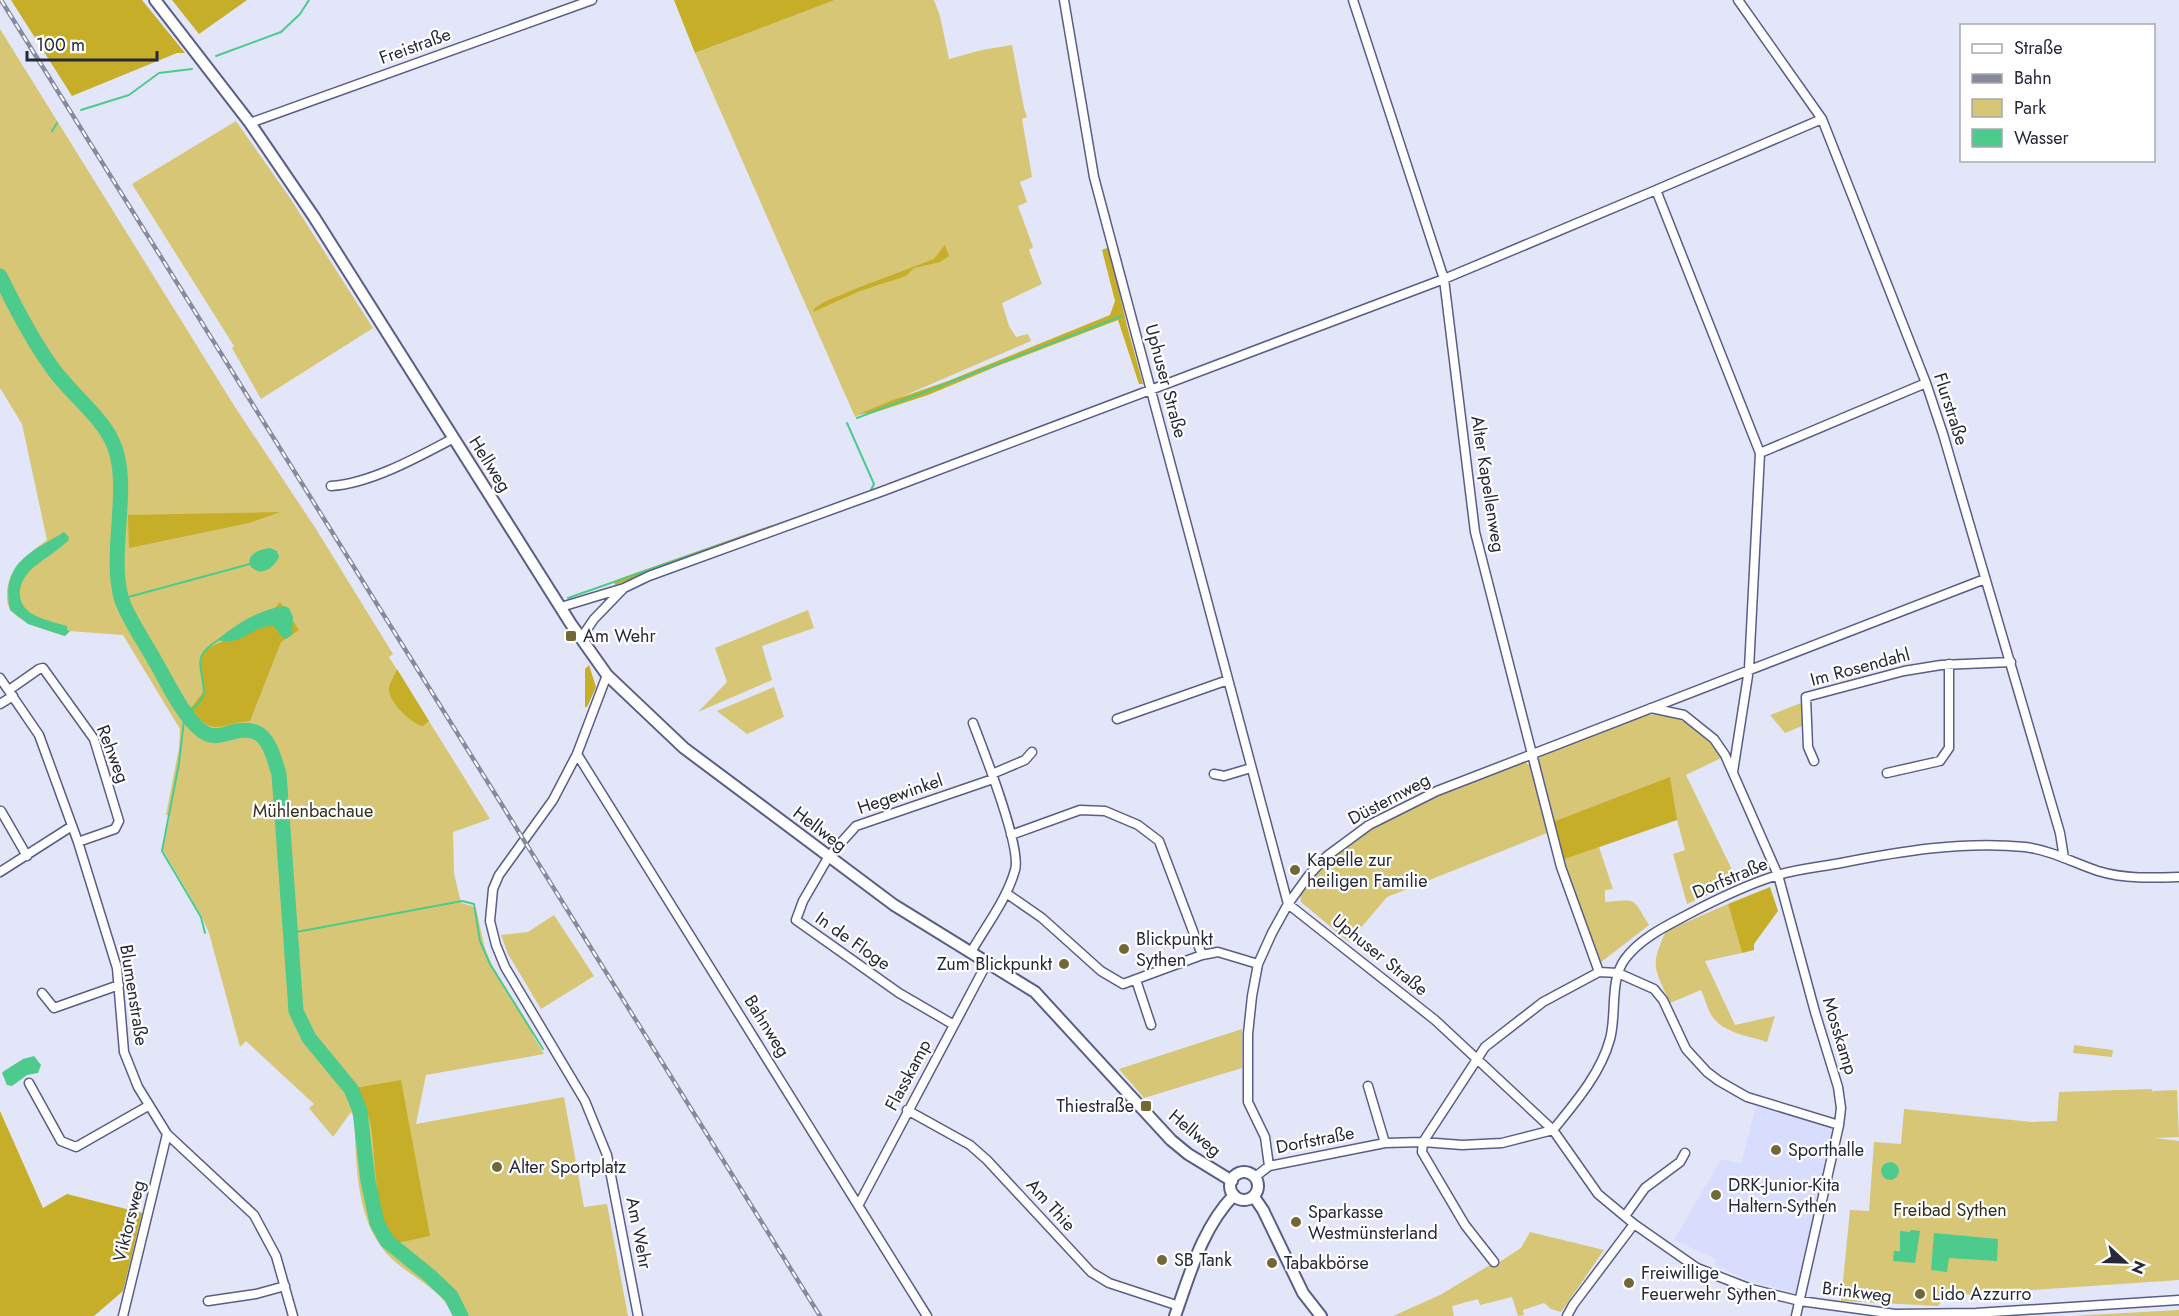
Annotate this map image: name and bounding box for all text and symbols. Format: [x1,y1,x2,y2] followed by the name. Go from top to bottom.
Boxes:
[376,21,454,71] street label: Freistraße
[27,24,158,62] scale bar
[1960,24,2155,162] legend
[36,32,85,58] text: 100 m
[2014,35,2062,61] text: Straße
[2014,65,2052,91] text: Bahn
[2014,95,2046,121] text: Park
[2014,125,2069,151] text: Wasser
[1138,321,1194,441] street label: Uphuser Straße
[1927,369,1975,449] street label: Flurstraße
[1464,414,1512,554] street label: Alter Kapellenweg
[463,431,517,497] street label: Hellweg
[583,623,656,649] place label: Am Wehr
[564,629,578,643] marker: Am Wehr
[1807,641,1913,693] street label: Im Rosendahl
[90,721,136,787] street label: Rehweg
[1343,766,1435,832] street label: Düsternweg
[854,767,946,821] street label: Hegewinkel
[253,798,373,824] park label: Mühlenbachaue
[787,800,853,858] street label: Hellweg
[1307,847,1428,894] place label: Kapelle zur heiligen Familie
[1688,851,1772,905] street label: Dorfstraße
[1288,863,1302,877] marker: Kapelle zur heiligen Familie
[810,905,896,977] street label: In de Floge
[1326,908,1434,1002] street label: Uphuser Straße
[1136,926,1213,973] place label: Blickpunkt Sythen
[113,942,155,1048] street label: Blumenstraße
[1117,942,1131,956] marker: Blickpunkt Sythen
[937,951,1053,977] place label: Zum Blickpunkt
[1057,957,1071,971] marker: Zum Blickpunkt
[738,990,796,1062] street label: Bahnweg
[1816,994,1864,1078] street label: Mosskamp
[878,1035,938,1115] street label: Flasskamp
[1056,1093,1134,1119] place label: Thiestraße
[1139,1099,1153,1113] marker: Thiestraße
[1163,1103,1227,1163] street label: Hellweg
[1274,1120,1356,1160] street label: Dorfstraße
[1788,1137,1864,1163] place label: Sporthalle
[1769,1143,1783,1157] marker: Sporthalle
[509,1154,627,1180] place label: Alter Sportplatz
[490,1160,504,1174] marker: Alter Sportplatz
[1728,1172,1840,1219] place label: DRK-Junior-Kita Haltern-Sythen
[1020,1173,1082,1237] street label: Am Thie
[106,1177,152,1265] street label: Viktorsweg
[1709,1188,1723,1202] marker: DRK-Junior-Kita Haltern-Sythen
[619,1195,659,1272] street label: Am Wehr
[1893,1197,2007,1223] park label: Freibad Sythen
[1308,1199,1438,1246] place label: Sparkasse Westmünsterland
[1289,1215,1303,1229] marker: Sparkasse Westmünsterland
[2095,1232,2155,1292] north arrow
[1174,1247,1232,1273] place label: SB Tank
[1284,1250,1369,1276] place label: Tabakbörse
[1155,1253,1169,1267] marker: SB Tank
[1265,1256,1279,1270] marker: Tabakbörse
[2125,1257,2151,1278] text: N
[1641,1260,1777,1307] place label: Freiwillige Feuerwehr Sythen
[1821,1275,1893,1309] street label: Brinkweg
[1622,1276,1636,1290] marker: Freiwillige Feuerwehr Sythen
[1932,1281,2031,1307] place label: Lido Azzurro
[1913,1287,1927,1301] marker: Lido Azzurro

